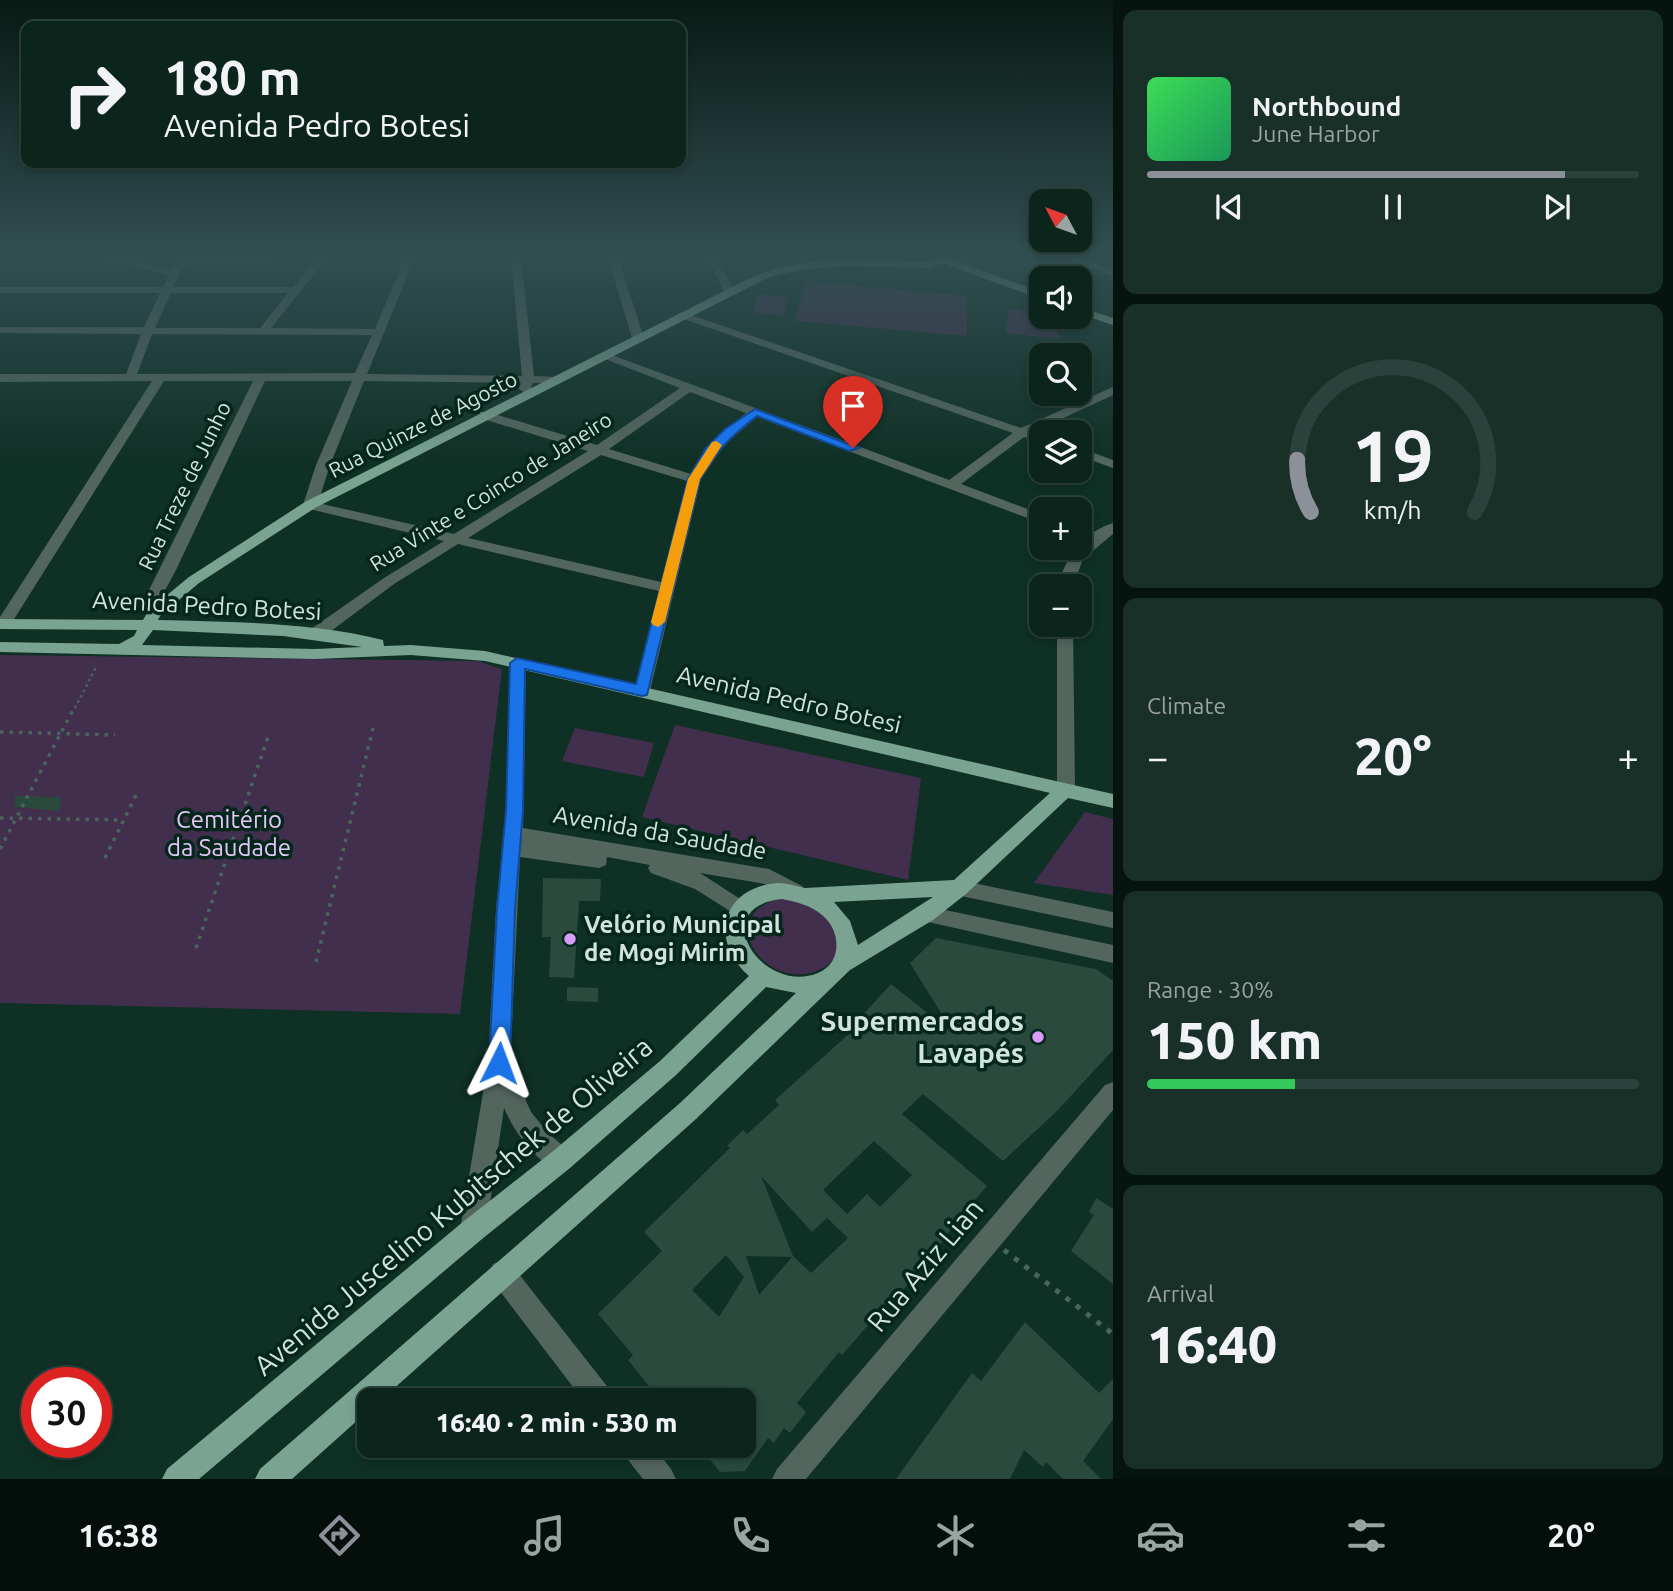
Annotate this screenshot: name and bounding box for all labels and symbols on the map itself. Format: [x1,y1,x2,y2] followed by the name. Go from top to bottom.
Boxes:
[1029,189,1092,252] north arrow
[324,366,521,482] street label: Rua Quinze de Agosto
[823,376,883,448] pin
[133,397,235,574] street label: Rua Treze de Junho
[365,407,616,576] street label: Rua Vinte e Coinco de Janeiro
[92,586,322,625] street label: Avenida Pedro Botesi
[674,661,904,738] street label: Avenida Pedro Botesi
[551,800,769,865] street label: Avenida da Saudade
[167,806,291,861] park label: Cemitério da Saudade
[584,911,781,966] place label: Velório Municipal de Mogi Mirim
[562,931,578,947] marker: Velório Municipal de Mogi Mirim
[821,1005,1024,1068] place label: Supermercados Lavapés
[462,1026,536,1100] position arrow
[1030,1029,1046,1045] marker: Supermercados Lavapés
[248,1030,658,1381] street label: Avenida Juscelino Kubitschek de Oliveira
[860,1192,989,1337] street label: Rua Aziz Lian
[21,1367,112,1458] speed limit sign: 30

